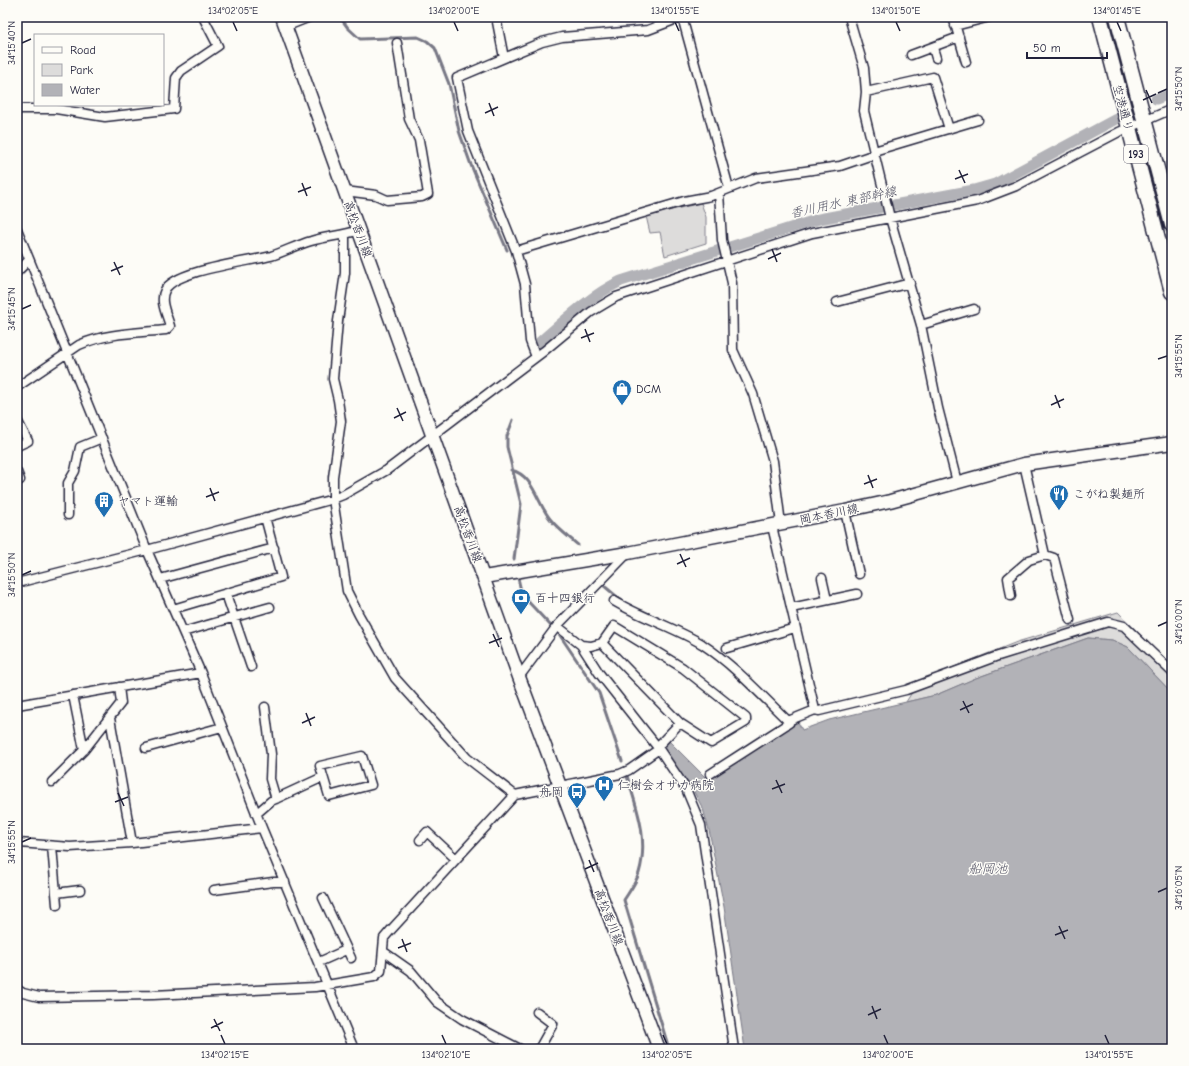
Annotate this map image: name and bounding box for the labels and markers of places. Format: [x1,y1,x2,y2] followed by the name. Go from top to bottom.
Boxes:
[611,378,633,406] shop icon: DCM
[636,382,661,396] place label: DCM
[1048,483,1070,511] restaurant icon: こがね製麺所
[1073,487,1145,501] place label: こがね製麺所
[93,490,115,518] building icon: ヤマト運輸
[118,494,178,508] place label: ヤマト運輸
[510,587,532,615] bank icon: 百十四銀行
[535,591,595,605] place label: 百十四銀行
[593,774,615,802] hospital icon: 仁樹会オサカ病院
[618,778,714,792] place label: 仁樹会オサカ病院
[566,781,588,809] bus stop icon: 舟岡
[539,785,563,799] place label: 舟岡

